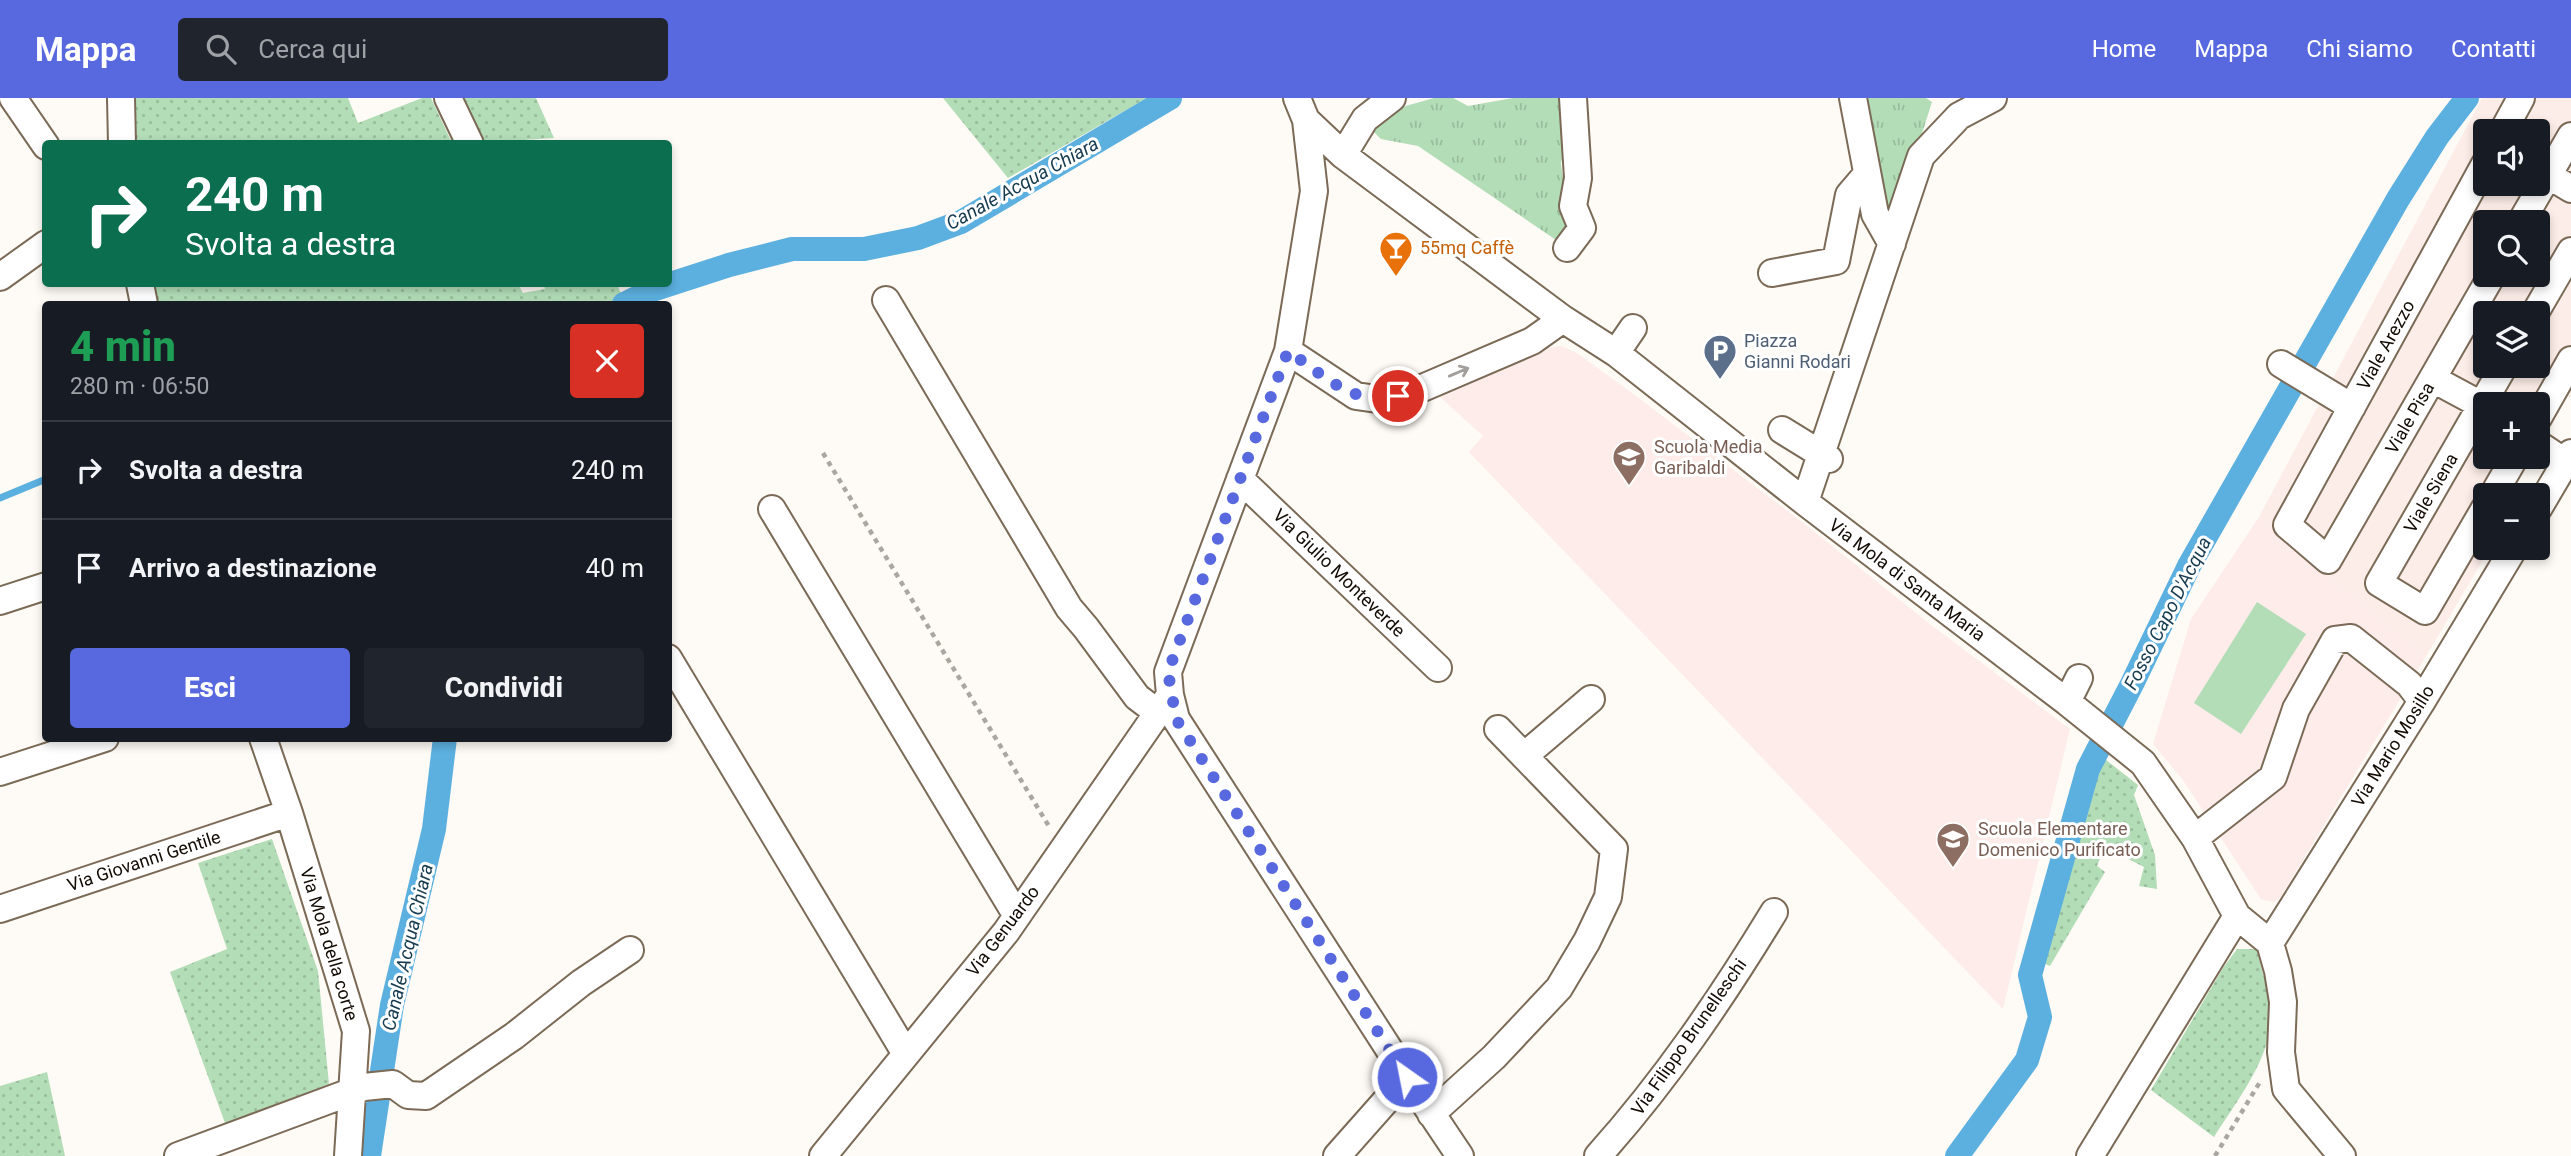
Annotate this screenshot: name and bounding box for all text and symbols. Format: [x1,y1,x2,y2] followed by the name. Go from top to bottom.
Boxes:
[178,18,668,81] search box
[35,30,136,69] text: Mappa
[202,30,240,68] icon: search
[258,34,367,64] text: Cerca qui
[2092,35,2156,63] text: Home
[2194,35,2268,63] text: Mappa
[2306,35,2413,63] text: Chi siamo
[2451,35,2536,63] text: Contatti
[2473,119,2550,560] map controls
[2473,119,2550,196] button: sound
[942,132,1102,235] water label: Canale Acqua Chiara
[185,166,324,223] text: 240 m
[70,168,161,259] icon: right
[2473,210,2550,287] button: search
[185,225,396,263] text: Svolta a destra
[1377,229,1415,278] bar icon: 55mq Caffè
[1420,237,1514,258] place label: 55mq Caffè
[2352,296,2419,393] street label: Viale Arezzo
[2473,301,2550,378] button: layers
[70,322,176,371] text: 4 min
[570,324,644,398] button: close
[1744,330,1851,372] place label: Piazza Gianni Rodari
[1701,332,1739,381] parking icon: Piazza Gianni Rodari
[1448,365,1469,378] one-way arrow
[1368,366,1428,426] pin
[70,373,209,400] text: 280 m · 06:50
[1379,377,1417,415] icon: arrive
[2381,378,2438,457] street label: Viale Pisa
[2473,392,2550,469] button: +
[1654,436,1763,478] place label: Scuola Media Garibaldi
[1610,438,1648,487] school or university icon: Scuola Media Garibaldi
[2399,449,2462,536] street label: Viale Siena
[70,451,108,489] icon: right
[129,455,303,485] text: Svolta a destra
[571,455,644,485] text: 240 m
[2473,483,2550,560] button: −
[1269,504,1410,641] street label: Via Giulio Monteverde
[1825,514,1990,645] street label: Via Mola di Santa Maria
[2119,533,2216,694] water label: Fosso Capo D'Acqua
[70,549,108,587] icon: arrive
[129,553,376,583] text: Arrivo a destinazione
[586,553,644,583] text: 40 m
[70,648,350,728] button: Esci
[364,648,644,728] button: Condividi
[2347,681,2438,810] street label: Via Mario Mosillo
[1978,818,2141,860] place label: Scuola Elementare Domenico Purificato
[1934,820,1972,869] school or university icon: Scuola Elementare Domenico Purificato
[65,826,223,895] street label: Via Giovanni Gentile
[377,861,438,1033] water label: Canale Acqua Chiara
[296,865,363,1023] street label: Via Mola della corte
[962,881,1043,980] street label: Via Genuardo
[1627,954,1751,1119] street label: Via Filippo Brunelleschi
[1370,1040,1444,1114] position arrow

